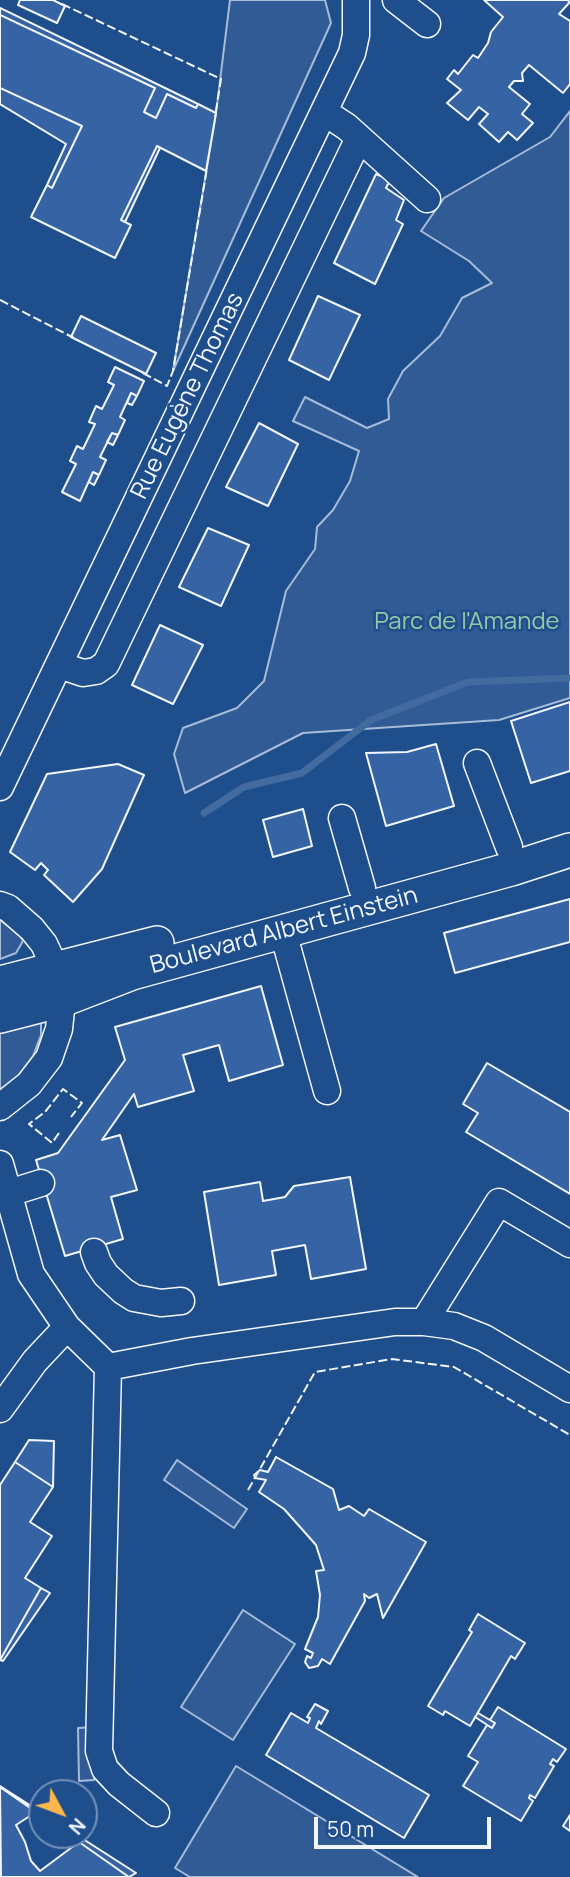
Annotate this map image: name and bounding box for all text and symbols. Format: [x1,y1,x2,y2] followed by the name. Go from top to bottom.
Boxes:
[126,288,250,504] street label: Rue Eugène Thomas
[374,608,560,636] park label: Parc de l'Amande
[147,881,421,981] street label: Boulevard Albert Einstein
[28,1779,98,1849] north arrow
[318,1804,495,1848] scale bar
[63,1813,92,1840] text: N
[327,1815,374,1843] text: 50 m

